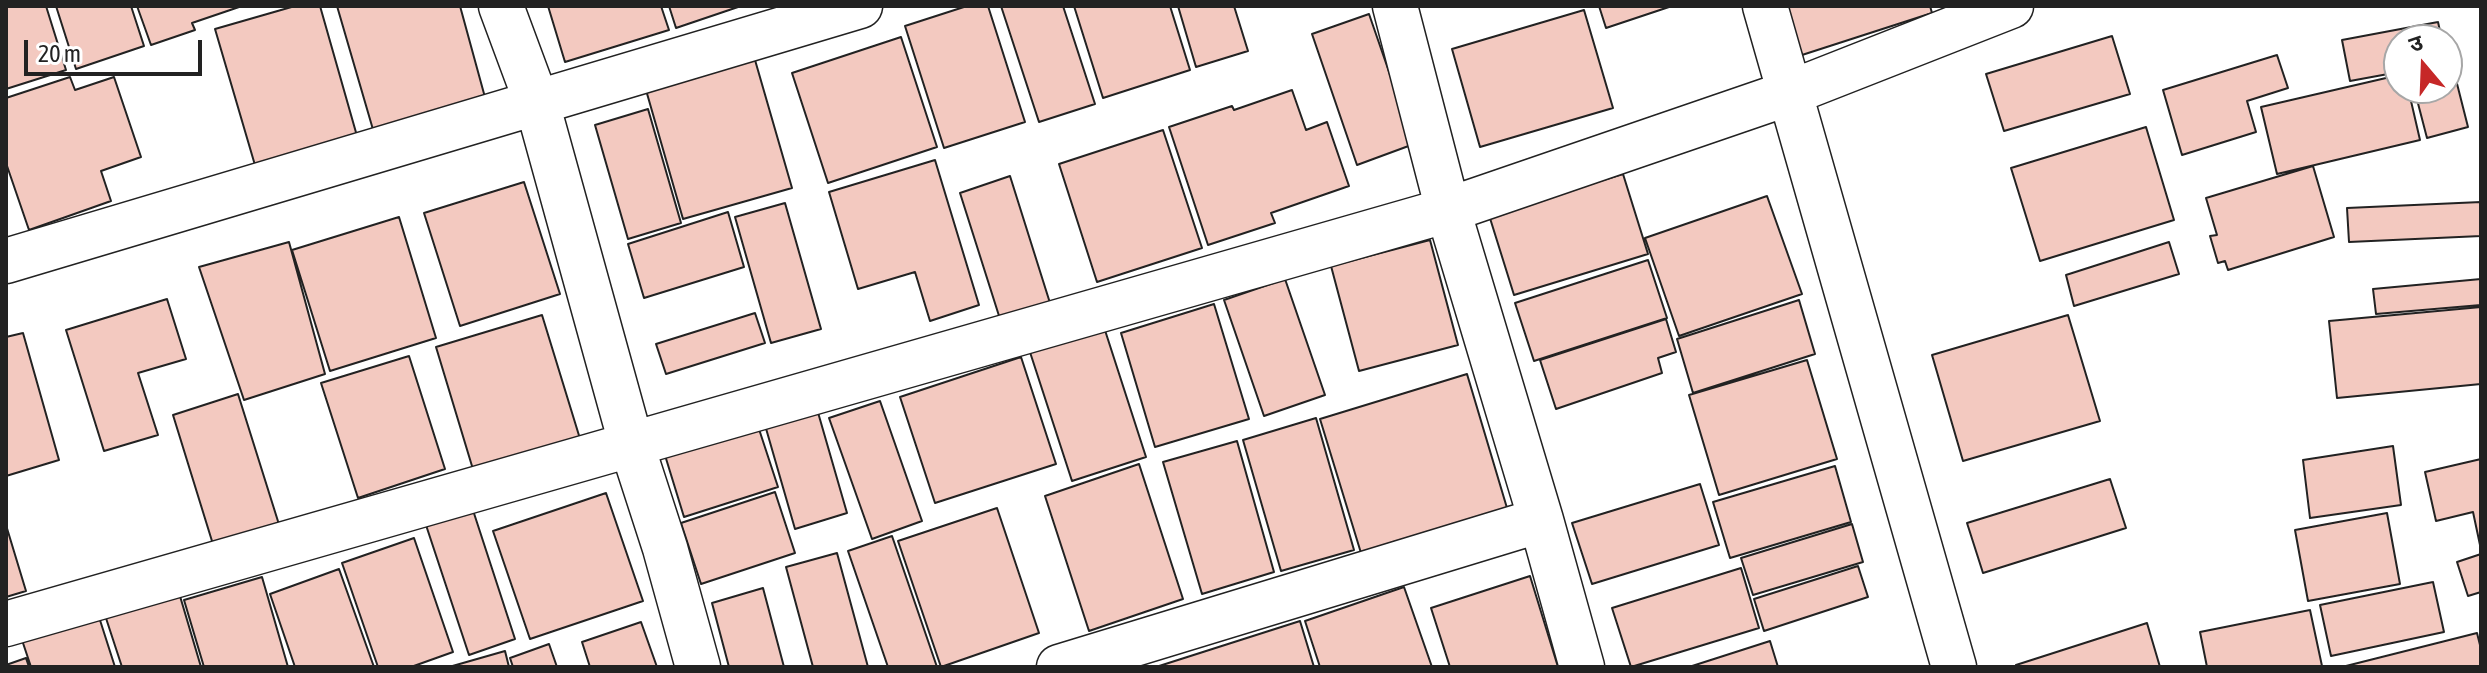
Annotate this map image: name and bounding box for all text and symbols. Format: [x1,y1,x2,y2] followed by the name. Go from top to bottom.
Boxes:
[28,24,206,74] scale bar
[2383,24,2463,104] north arrow
[2406,29,2426,58] text: उ
[38,40,81,67] text: 20 m

